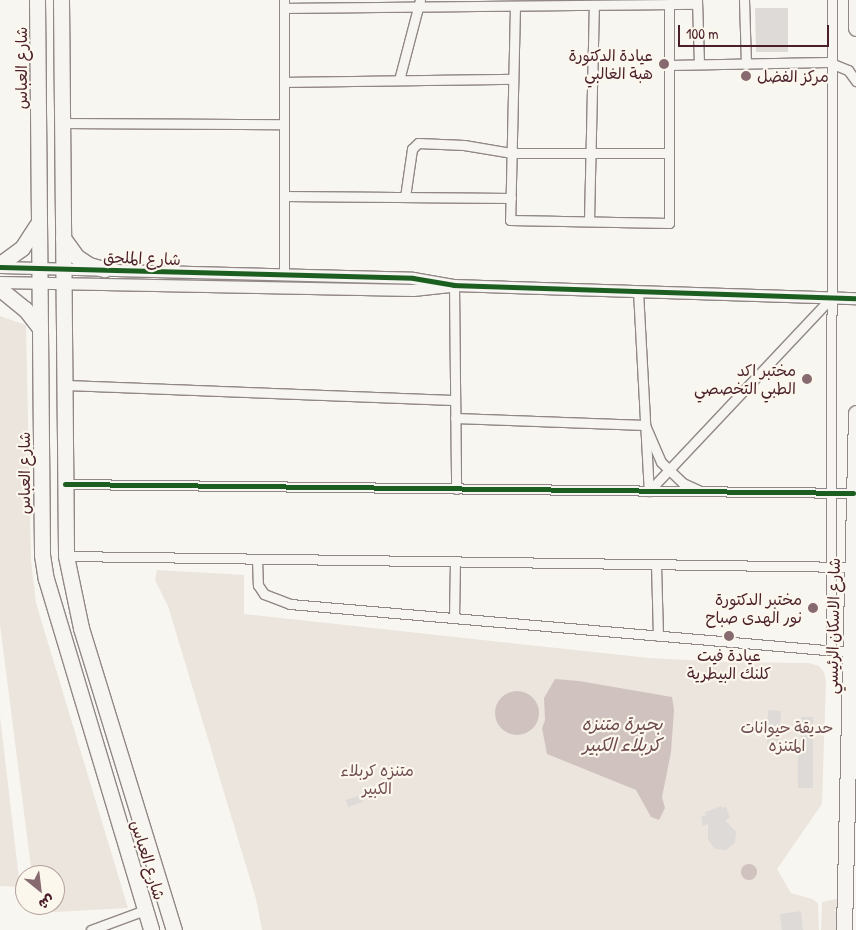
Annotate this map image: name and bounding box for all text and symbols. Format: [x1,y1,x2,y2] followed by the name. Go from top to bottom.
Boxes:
[681,15,832,47] scale bar
[686,23,719,44] text: 100 m
[11,27,31,109] street label: شارع العباس
[568,45,653,83] place label: عيادة الدكتورة هبة الغالبي
[657,57,671,71] marker: عيادة الدكتورة هبة الغالبي
[757,66,829,86] place label: مركز الفضل
[739,69,753,83] marker: مركز الفضل
[103,247,181,269] street label: شارع الملحق
[694,360,796,398] place label: مختبر اكد الطبي التخصصي
[800,372,814,386] marker: مختبر اكد الطبي التخصصي
[14,432,34,514] street label: شارع العباس
[822,558,844,694] street label: شارع الاسكان الرئيسي
[706,589,802,627] place label: مختبر الدكتورة نور الهدى صباح
[806,601,820,615] marker: مختبر الدكتورة نور الهدى صباح
[722,629,736,643] marker: عيادة فيت كلنك البيطرية
[687,645,771,683] place label: عيادة فيت كلنك البيطرية
[581,714,663,756] water label: بحيرة متنزه كربلاء الكبير
[740,717,834,755] park label: حديقة حيوانات المتنزه
[340,760,414,798] park label: متنزه كربلاء الكبير
[127,818,169,902] street label: شارع العباس
[15,865,65,915] north arrow
[36,891,58,915] text: ش

